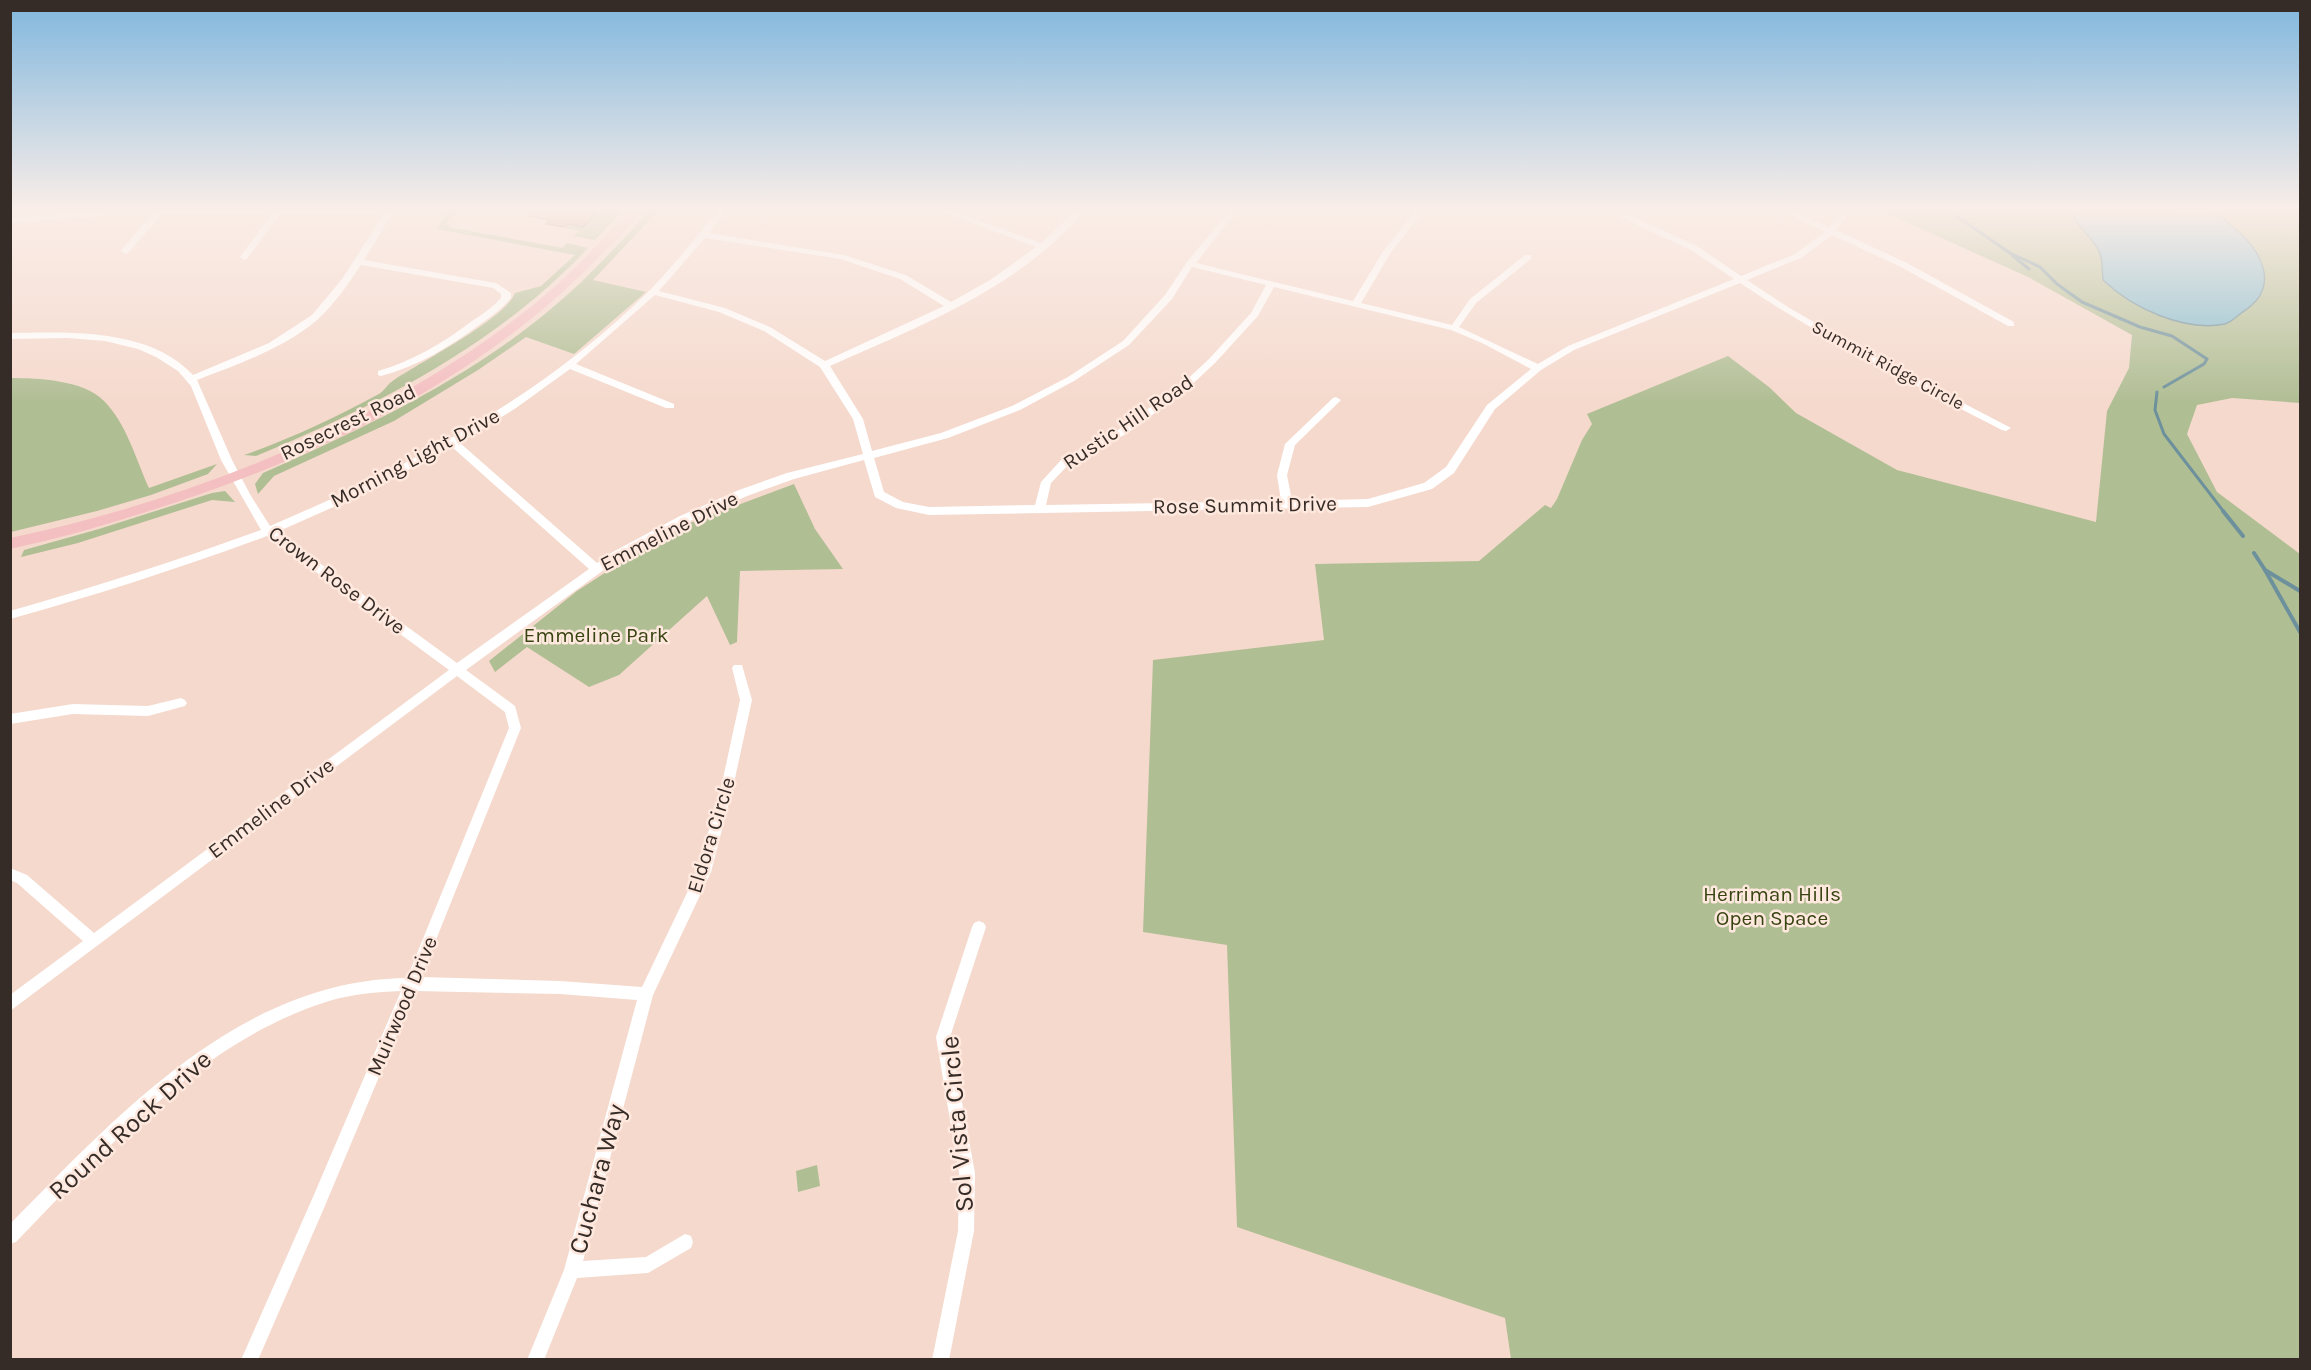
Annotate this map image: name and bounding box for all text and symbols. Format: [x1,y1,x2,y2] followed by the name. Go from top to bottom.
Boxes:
[1808,316,1968,414] street label: Summit Ridge Circle
[1058,370,1198,474] street label: Rustic Hill Road
[276,379,420,465] street label: Rosecrest Road
[326,403,504,513] street label: Morning Light Drive
[596,486,742,576] street label: Emmeline Drive
[1153,491,1337,519] street label: Rose Summit Drive
[264,521,410,639] street label: Crown Rose Drive
[523,623,669,647] park label: Emmeline Park
[203,753,339,863] street label: Emmeline Drive
[682,774,740,896] street label: Eldora Circle
[1703,882,1841,930] park label: Herriman Hills Open Space
[362,933,442,1079] street label: Muirwood Drive
[934,1035,980,1213] street label: Sol Vista Circle
[42,1044,218,1206] street label: Round Rock Drive
[562,1101,632,1257] street label: Cuchara Way

